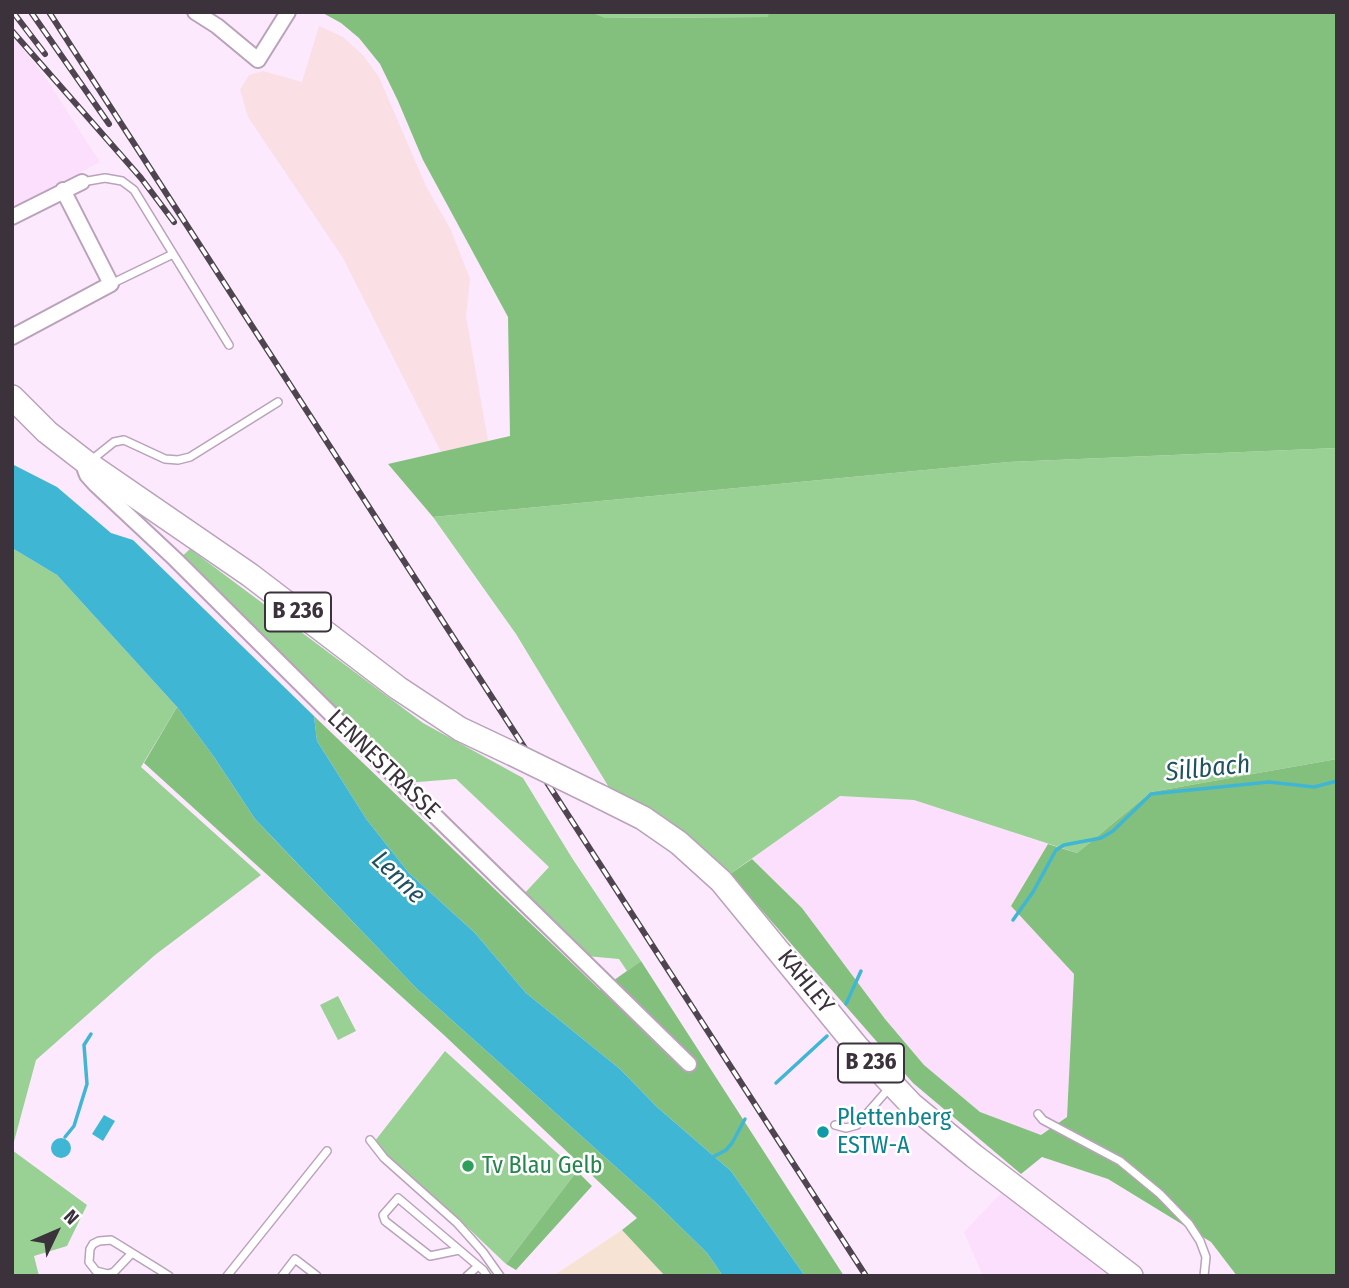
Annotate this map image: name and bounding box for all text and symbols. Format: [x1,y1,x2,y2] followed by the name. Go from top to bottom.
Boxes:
[265,592,331,632] road number: B 236
[321,704,445,826] street label: LENNESTRASSE
[1164,749,1252,789] water label: Sillbach
[365,845,431,911] water label: Lenne
[771,944,839,1020] street label: KAHLEY
[838,1044,904,1082] road number: B 236
[837,1104,951,1160] place label: Plettenberg ESTW-A
[815,1124,831,1140] marker: Plettenberg ESTW-A
[482,1152,602,1180] place label: Tv Blau Gelb
[460,1158,476,1174] marker: Tv Blau Gelb
[21,1197,91,1267] north arrow
[59,1205,84,1229] text: N

